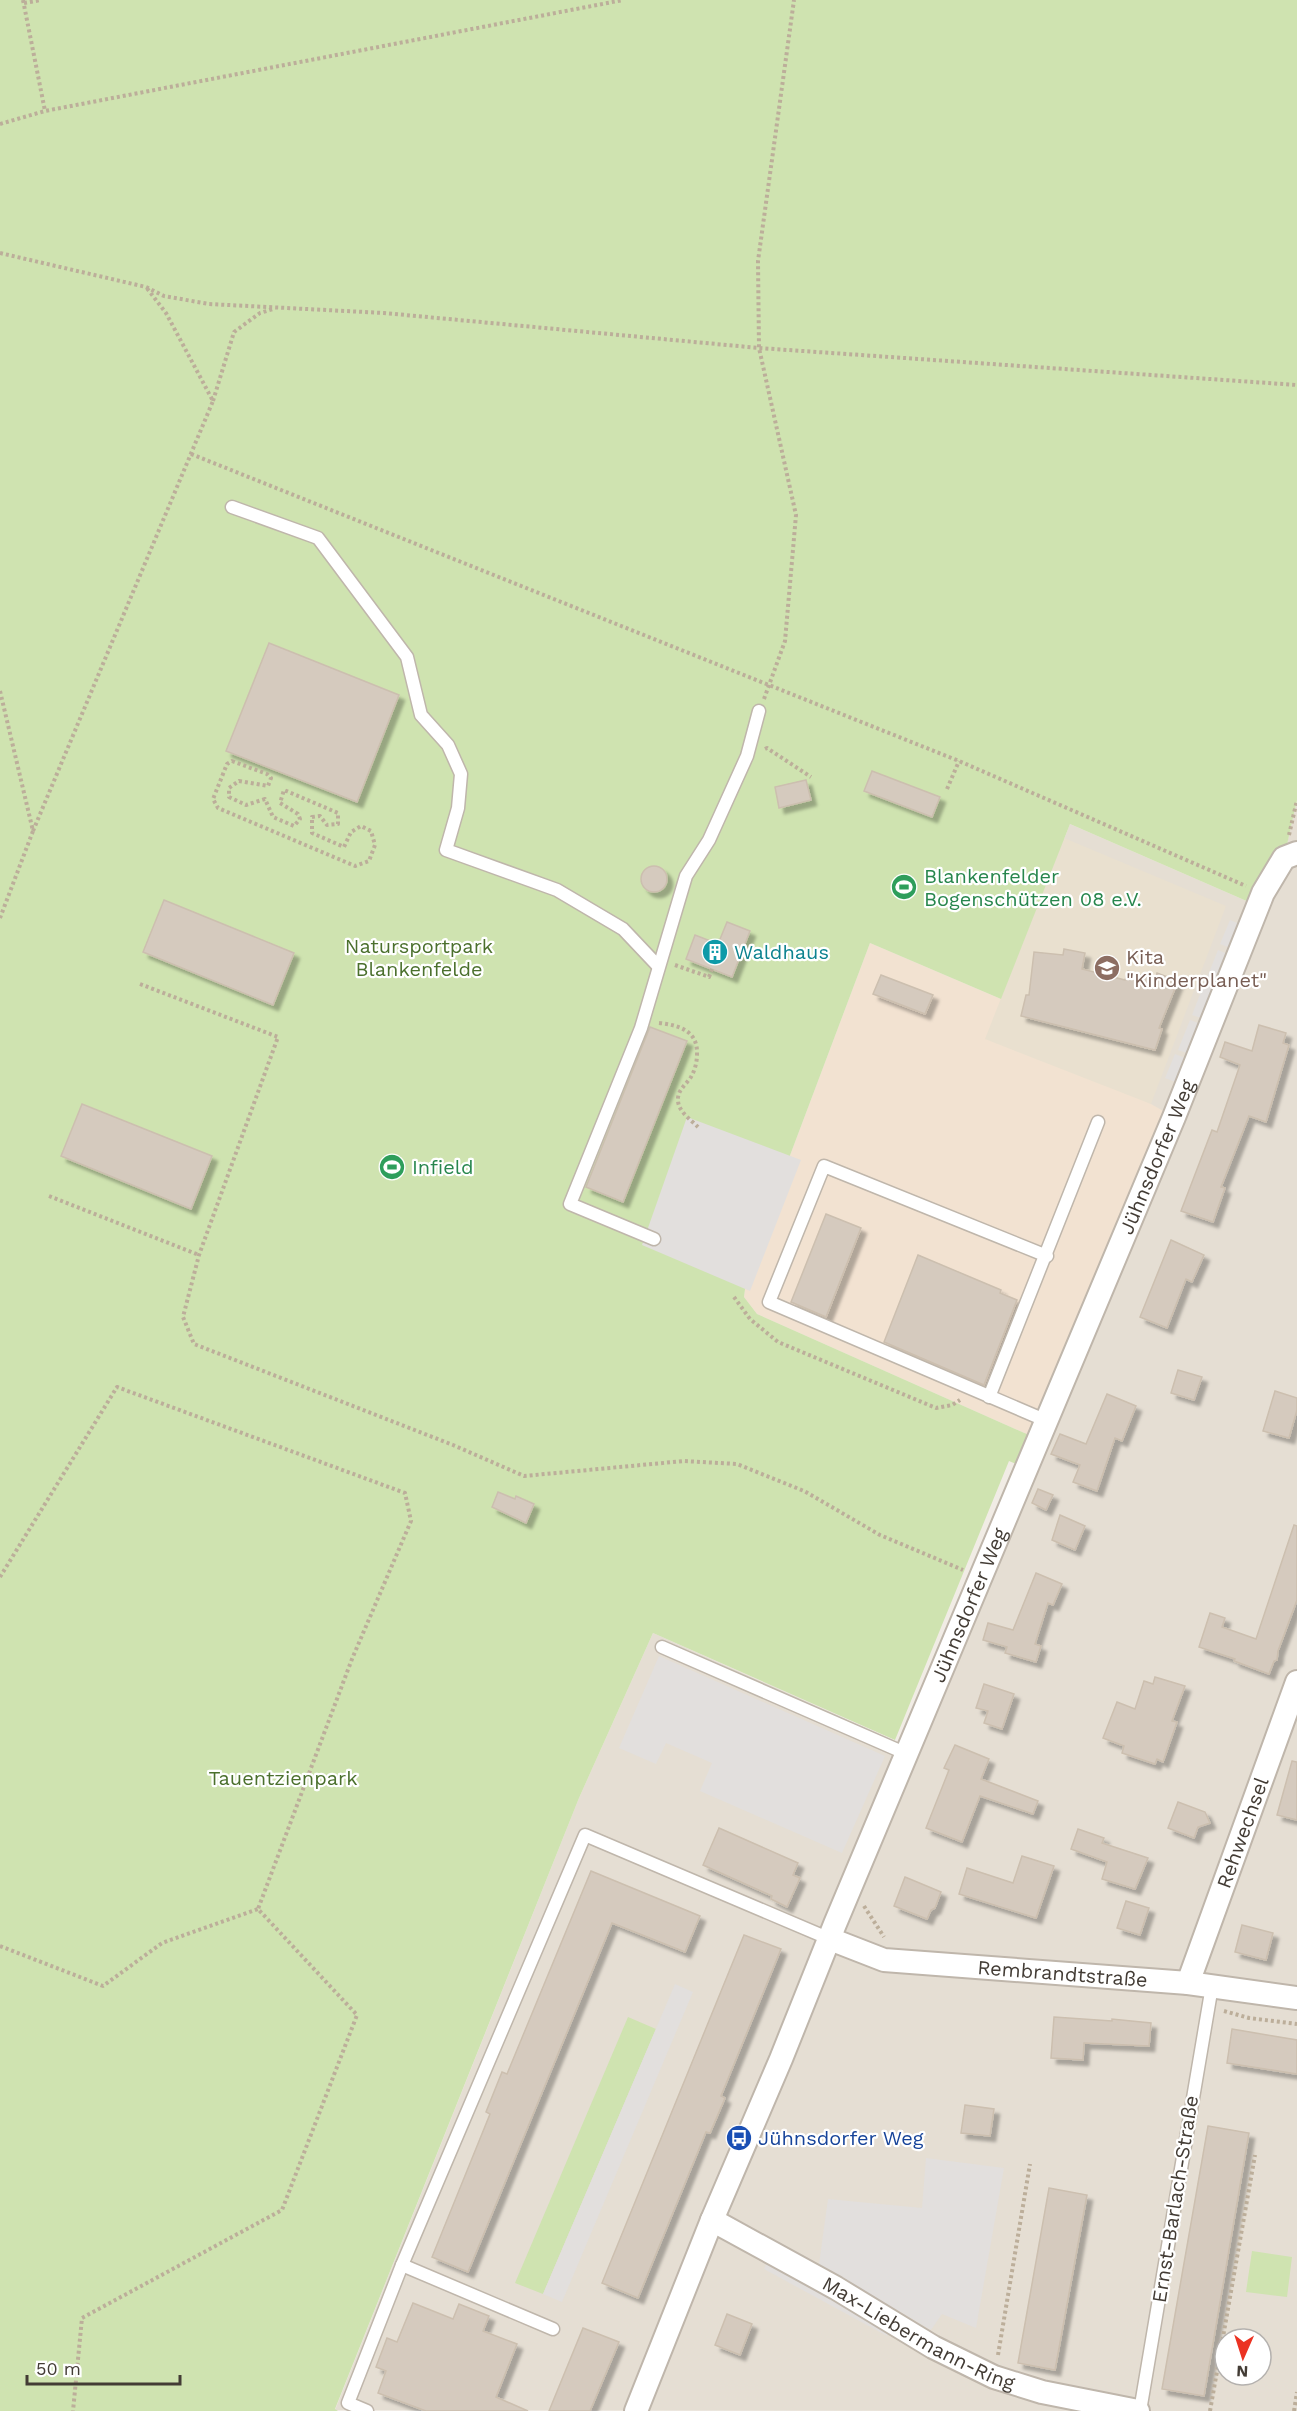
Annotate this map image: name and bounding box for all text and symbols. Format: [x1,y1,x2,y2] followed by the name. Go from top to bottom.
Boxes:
[924,864,1142,911] place label: Blankenfelder Bogenschützen 08 e.V.
[889,872,919,902] sports icon: Blankenfelder Bogenschützen 08 e.V.
[345,934,493,981] park label: Natursportpark Blankenfelde
[700,937,730,967] building icon: Waldhaus
[734,940,829,964] place label: Waldhaus
[1126,945,1267,992] place label: Kita "Kinderplanet"
[1092,953,1122,983] school or university icon: Kita "Kinderplanet"
[1114,1076,1200,1238] street label: Jühnsdorfer Weg
[377,1152,407,1182] sports icon: Infield
[412,1155,473,1179] place label: Infield
[926,1524,1012,1686] street label: Jühnsdorfer Weg
[208,1766,358,1790] park label: Tauentzienpark
[1211,1774,1274,1891] street label: Rehwechsel
[977,1955,1149,1992] street label: Rembrandtstraße
[1147,2094,1203,2304] street label: Ernst-Barlach-Straße
[724,2123,754,2153] bus stop icon: Jühnsdorfer Weg
[758,2126,924,2150] place label: Jühnsdorfer Weg
[818,2271,1018,2395] street label: Max-Liebermann-Ring
[1213,2327,1273,2387] north arrow
[27,2348,180,2386] scale bar
[36,2358,81,2379] text: 50 m
[1236,2362,1249,2381] text: N

